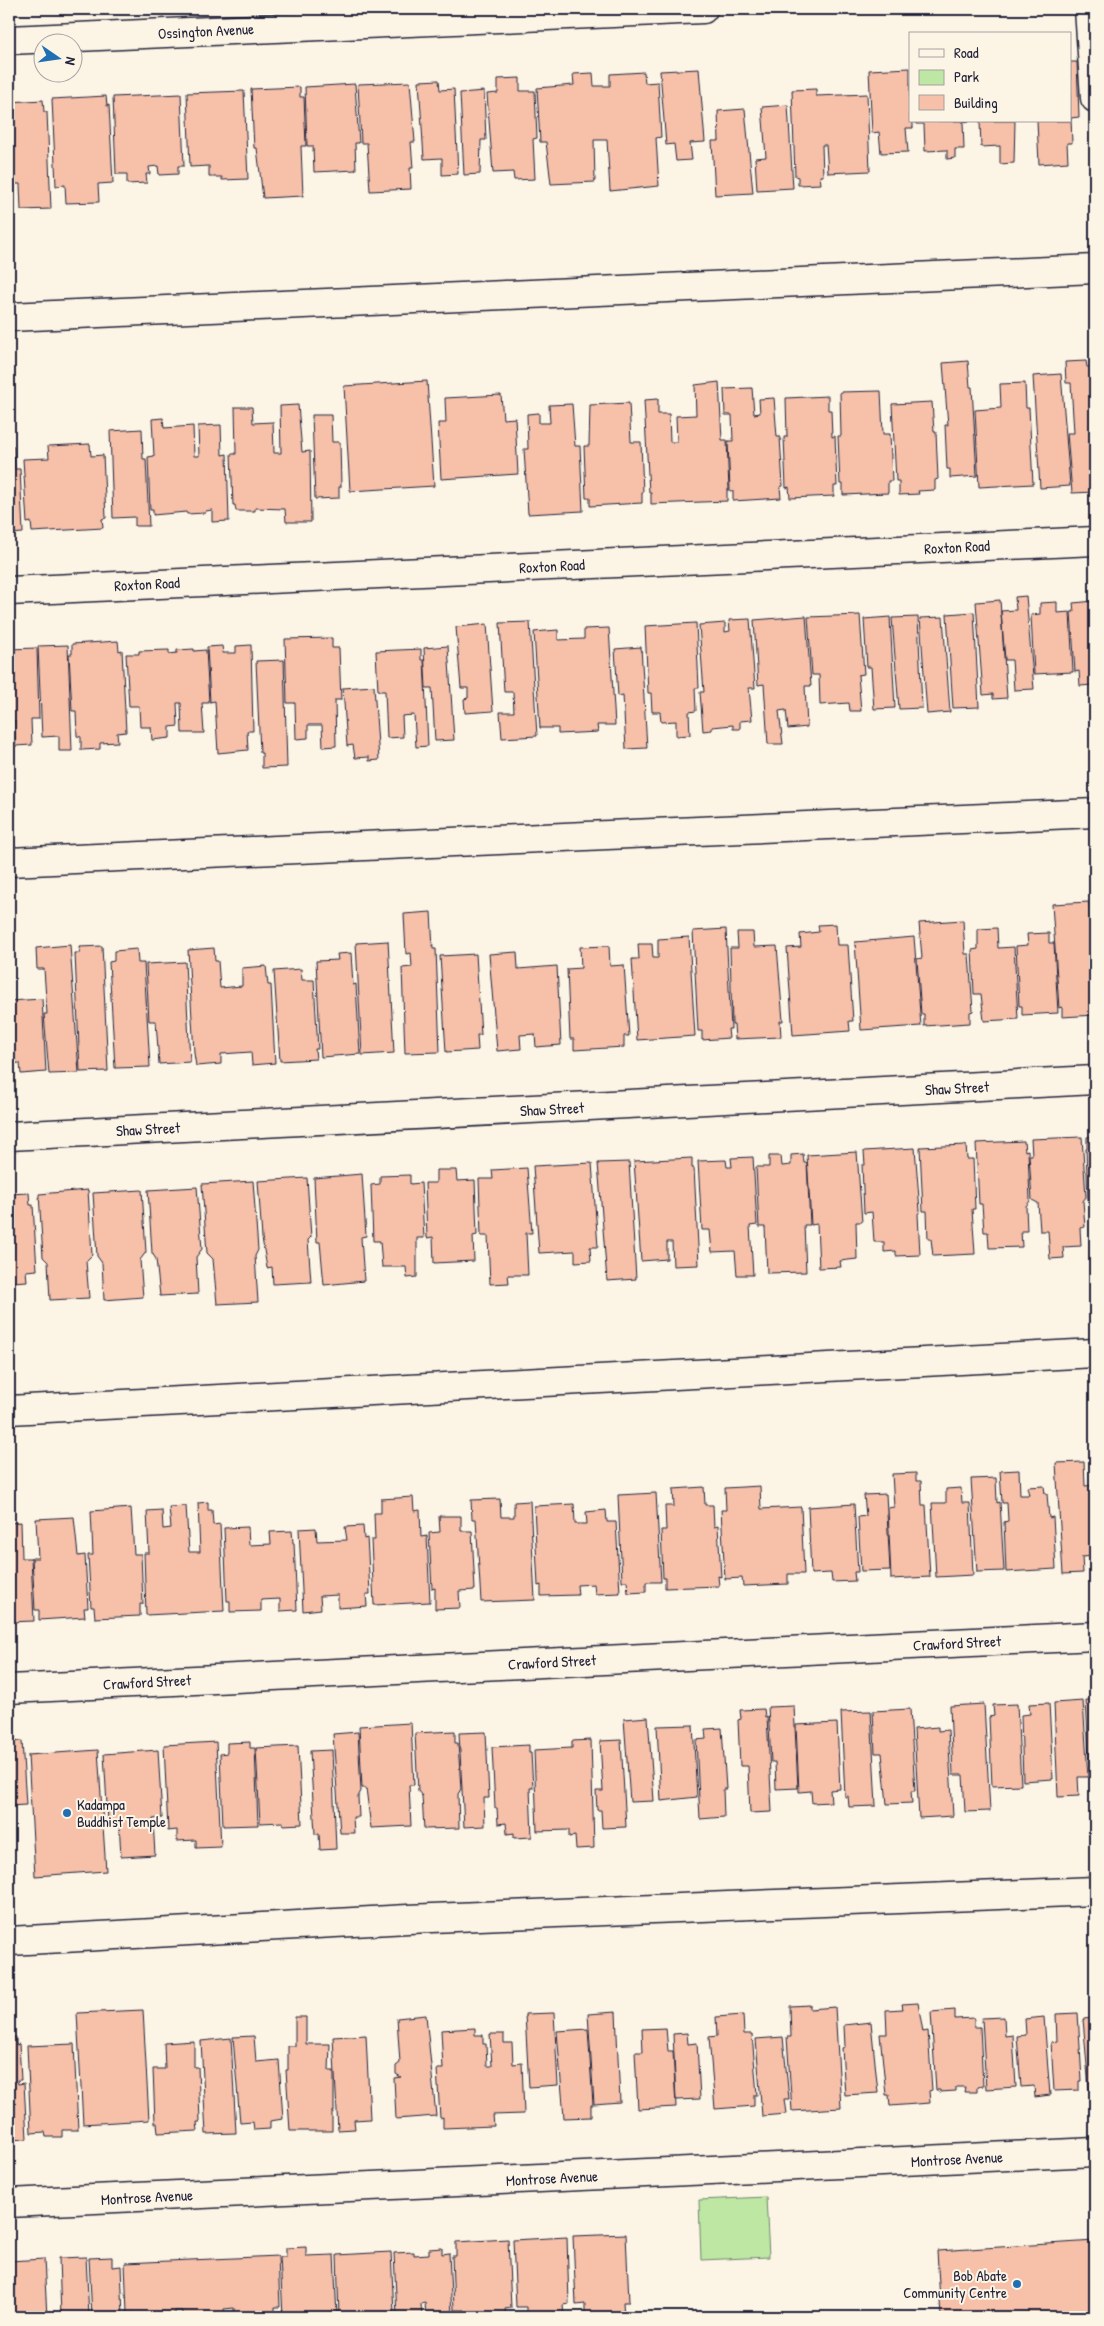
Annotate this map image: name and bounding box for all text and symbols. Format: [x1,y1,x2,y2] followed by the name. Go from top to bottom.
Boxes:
[157,18,255,44] street label: Ossington Avenue
[32,32,82,82] north arrow
[909,32,1072,122] legend
[954,42,979,63] text: Road
[61,55,81,67] text: N
[954,66,979,87] text: Park
[954,92,998,113] text: Building
[924,535,990,559] street label: Roxton Road
[519,554,585,578] street label: Roxton Road
[114,572,180,596] street label: Roxton Road
[924,1076,991,1100] street label: Shaw Street
[519,1097,586,1121] street label: Shaw Street
[115,1117,182,1141] street label: Shaw Street
[912,1630,1002,1656] street label: Crawford Street
[507,1649,597,1675] street label: Crawford Street
[102,1669,192,1695] street label: Crawford Street
[77,1794,166,1832] place label: Kadampa Buddhist Temple
[61,1807,73,1819] marker: Kadampa Buddhist Temple
[911,2146,1003,2172] street label: Montrose Avenue
[506,2165,598,2191] street label: Montrose Avenue
[101,2184,193,2210] street label: Montrose Avenue
[903,2265,1007,2303] place label: Bob Abate Community Centre
[1011,2278,1023,2290] marker: Bob Abate Community Centre

